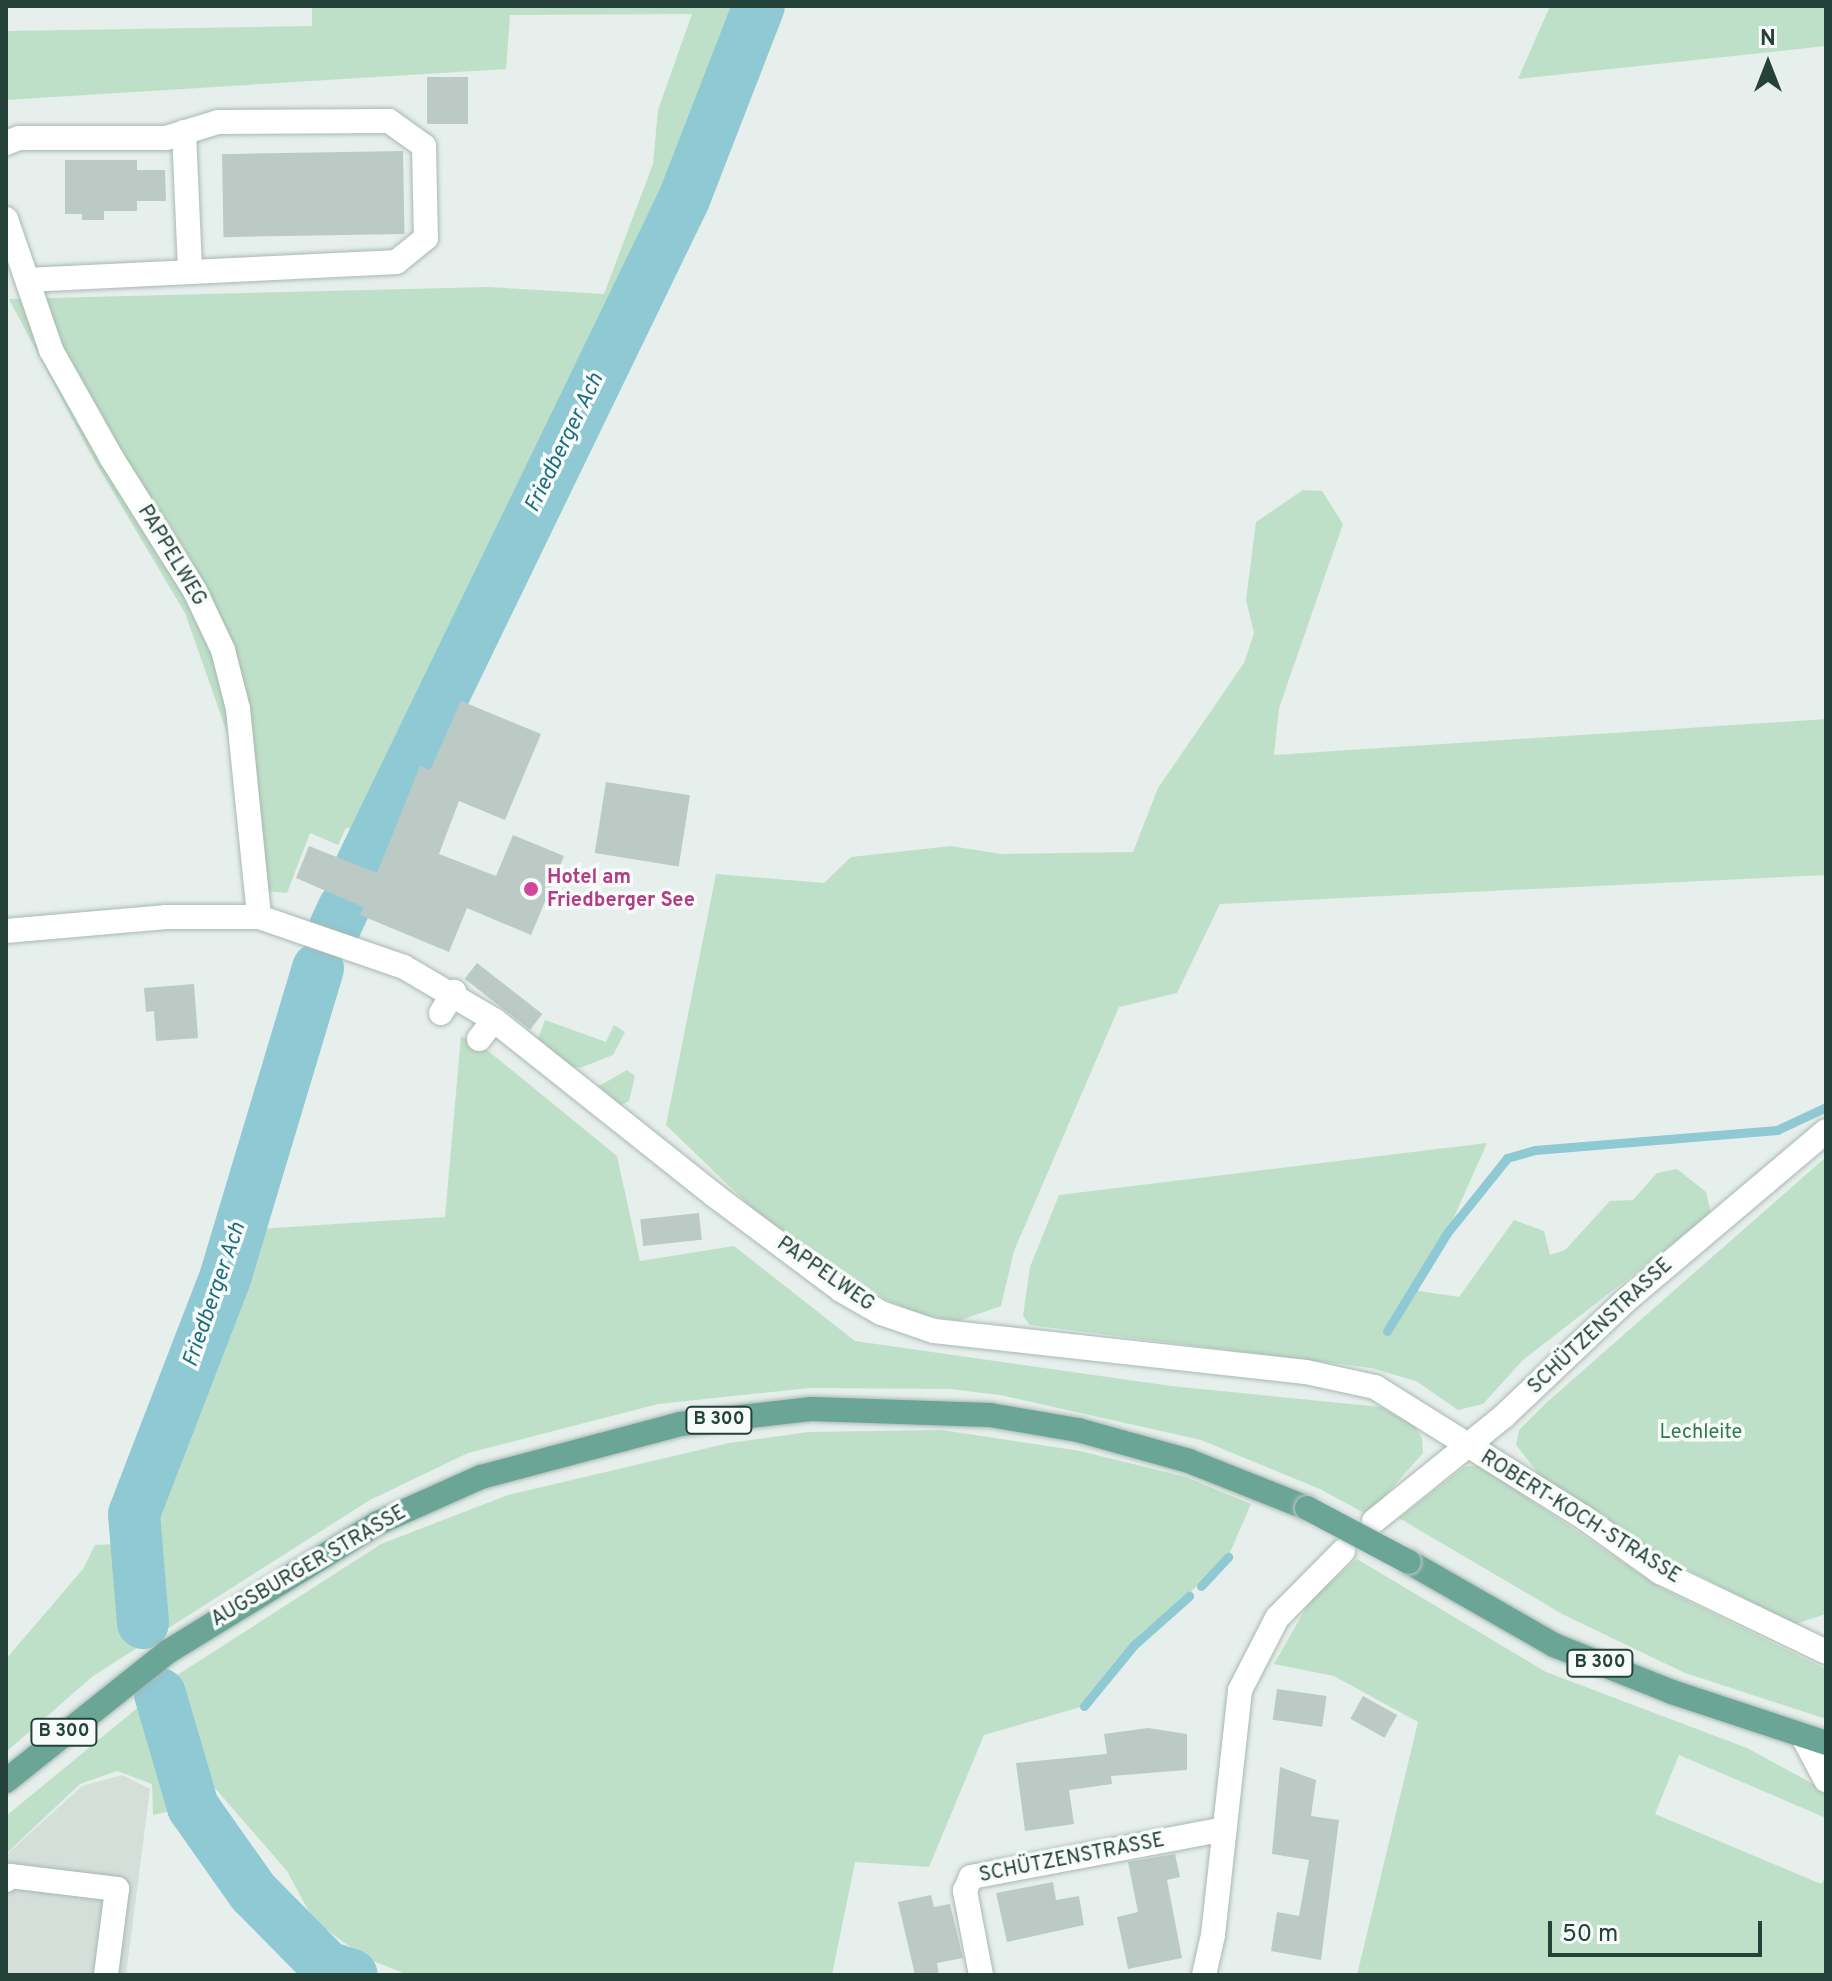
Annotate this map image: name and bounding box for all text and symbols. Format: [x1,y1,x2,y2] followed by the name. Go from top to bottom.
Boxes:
[1728,24,1808,104] north arrow
[1760,26,1776,53] text: N
[520,369,610,517] water label: Friedberger Ach
[132,501,210,611] street label: PAPPELWEG
[547,866,695,913] place label: Hotel am Friedberger See
[522,880,540,898] marker: Hotel am Friedberger See
[178,1219,252,1371] water label: Friedberger Ach
[772,1233,878,1317] street label: PAPPELWEG
[1524,1254,1678,1400] street label: SCHÜTZENSTRASSE
[685,1406,753,1434] road number: B 300
[1660,1421,1742,1445] park label: Lechleite
[1475,1446,1685,1590] street label: ROBERT-KOCH-STRASSE
[207,1501,411,1633] street label: AUGSBURGER STRASSE
[1566,1649,1634,1677] road number: B 300
[30,1718,98,1746] road number: B 300
[977,1829,1167,1889] street label: SCHÜTZENSTRASSE
[1552,1905,1766,1955] scale bar
[1562,1920,1618,1950] text: 50 m

